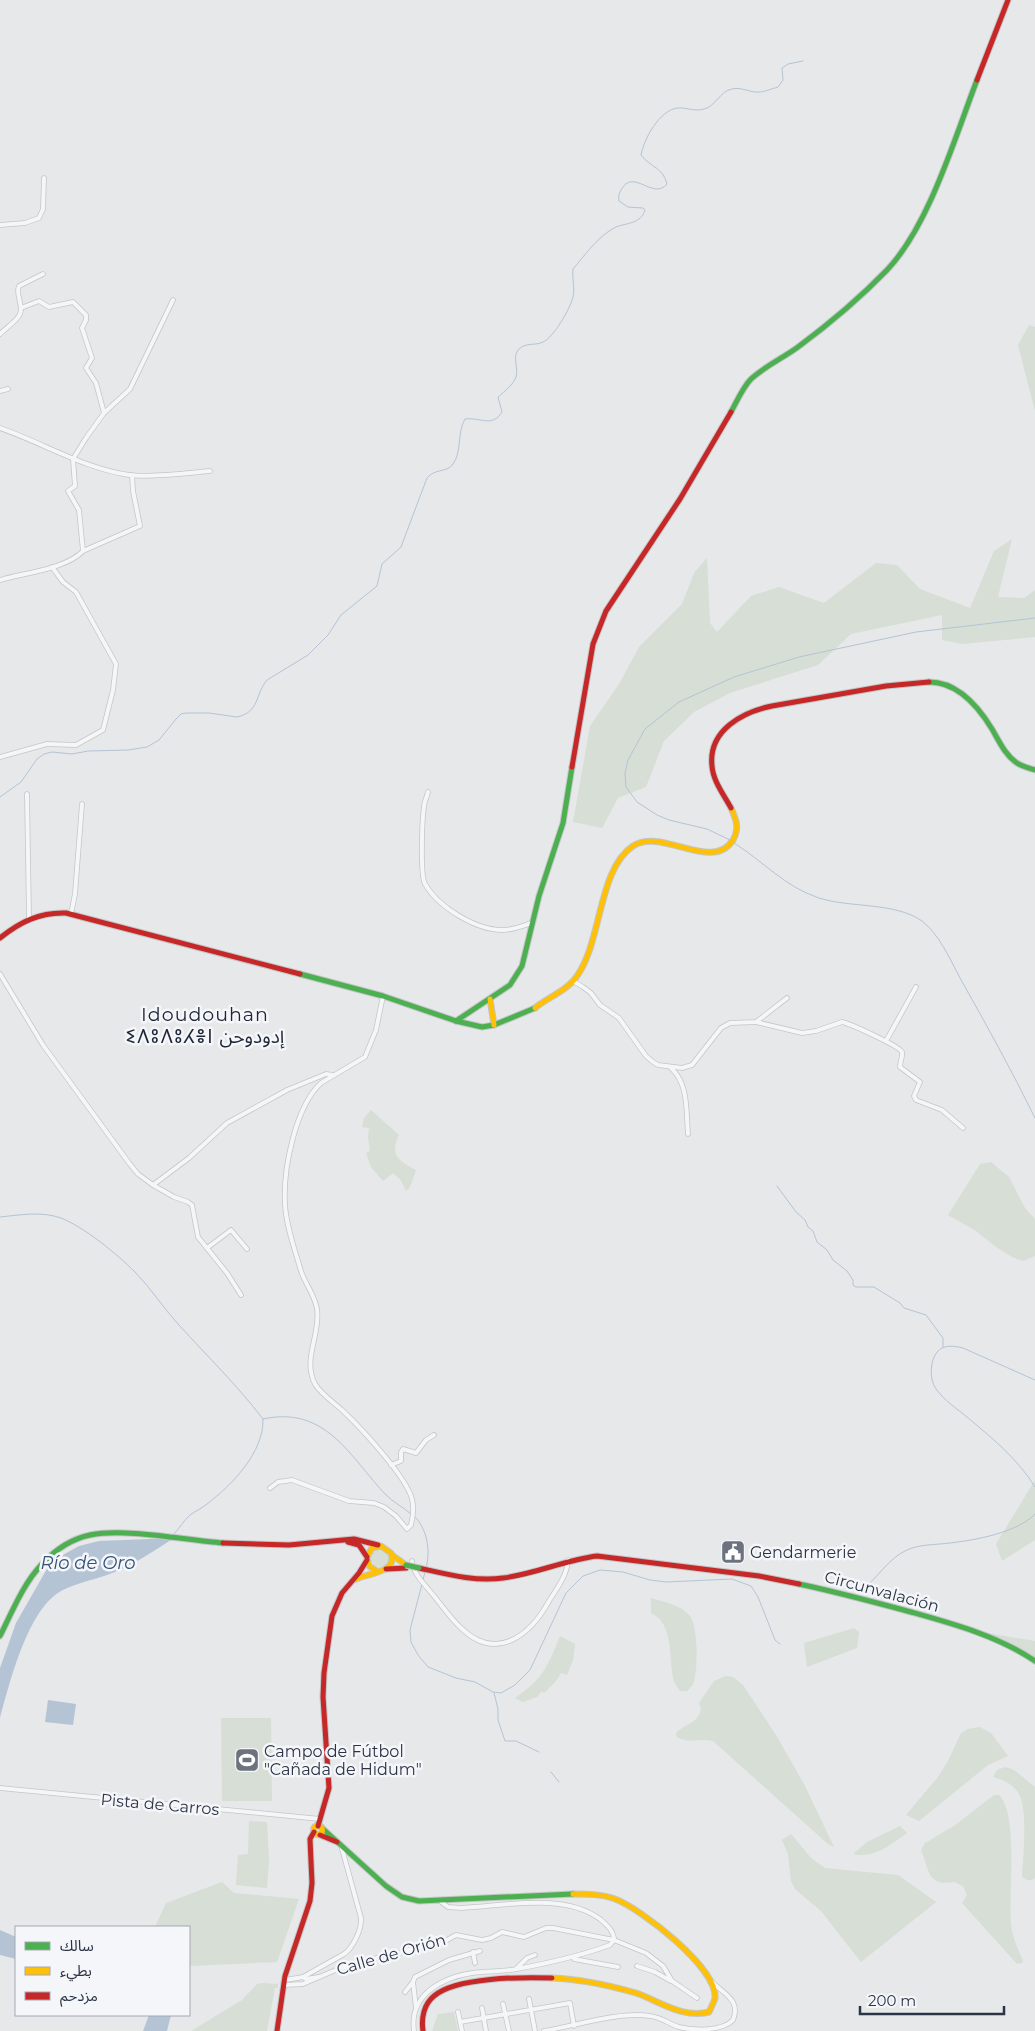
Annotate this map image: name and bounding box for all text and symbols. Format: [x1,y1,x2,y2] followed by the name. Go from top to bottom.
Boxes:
[126,1003,285,1049] district label: Idoudouhan ⵉⴷⵓⴷⵓⵃⴻⵏ إدودوحن
[720,1539,746,1565] public building icon: Gendarmerie
[750,1543,856,1562] place label: Gendarmerie
[40,1552,136,1574] water label: Río de Oro
[822,1567,941,1616] street label: Circunvalación
[264,1742,422,1779] place label: Campo de Fútbol "Cañada de Hidum"
[234,1747,260,1773] sports icon: Campo de Fútbol "Cañada de Hidum"
[100,1790,220,1819] street label: Pista de Carros
[15,1926,190,2016] legend
[334,1930,448,1979] street label: Calle de Orión
[60,1936,94,1955] text: سالك
[60,1961,92,1982] text: بطيء
[860,1984,1004,2016] scale bar
[60,1986,98,2007] text: مزدحم
[868,1991,916,2010] text: 200 m

